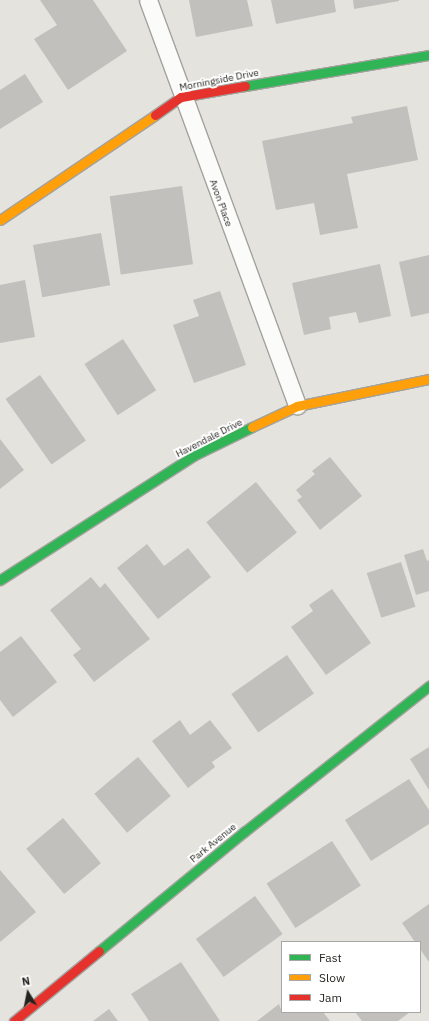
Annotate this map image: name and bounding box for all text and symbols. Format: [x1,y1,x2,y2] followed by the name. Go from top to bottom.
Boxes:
[178,66,260,94] street label: Morningside Drive
[207,178,235,228] street label: Avon Place
[174,416,244,460] street label: Havendale Drive
[187,821,239,865] street label: Park Avenue
[281,941,421,1013] legend
[319,950,342,965] text: Fast
[319,970,345,985] text: Slow
[8,973,48,1013] north arrow
[21,974,31,989] text: N
[319,990,342,1005] text: Jam

